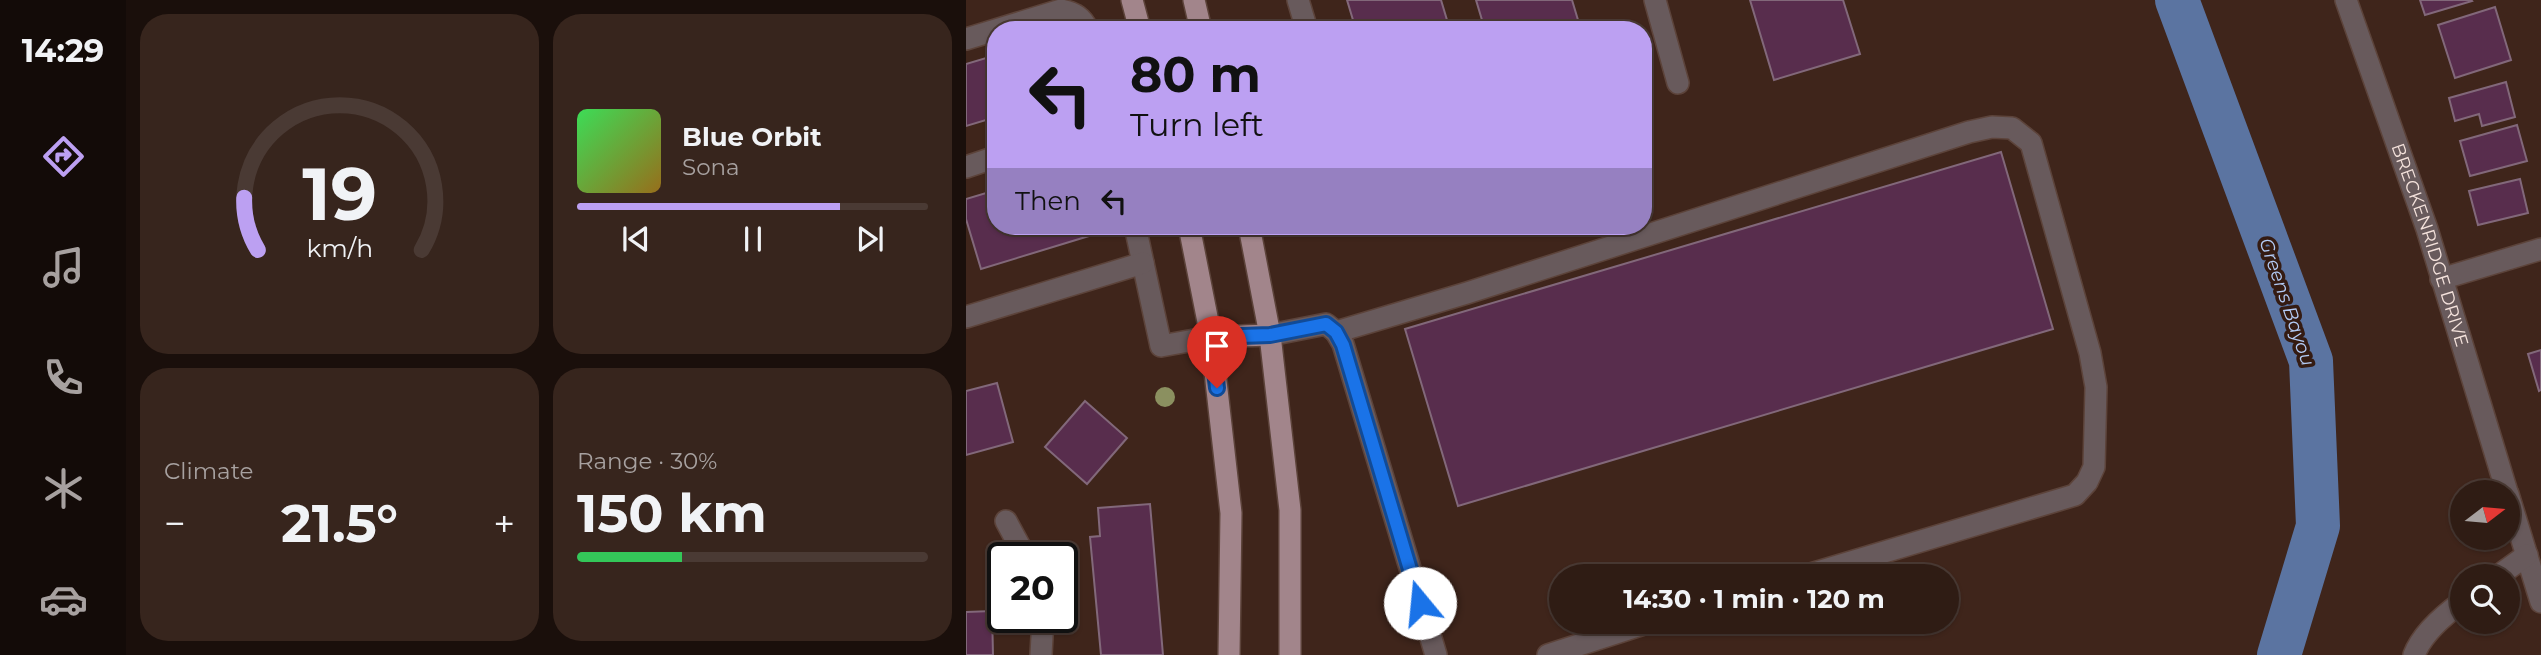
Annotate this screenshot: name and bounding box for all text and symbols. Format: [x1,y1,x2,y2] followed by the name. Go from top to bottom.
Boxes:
[22,31,104,70] text: 14:29
[1130,45,1261,104] text: 80 m
[1015,49,1106,140] icon: left
[1130,105,1264,144] text: Turn left
[682,121,821,153] text: Blue Orbit
[39,132,88,181] icon: directions
[2387,140,2473,349] street label: BRECKENRIDGE DRIVE
[302,150,377,238] text: 19
[682,153,740,181] text: Sona
[1095,182,1133,220] icon: left
[1015,185,1081,217] text: Then
[617,220,655,258] icon: previous
[734,220,772,258] icon: pause
[851,220,889,258] icon: next
[306,233,373,263] text: km/h
[2254,235,2320,369] water label: Greens Bayou
[39,243,88,292] icon: music
[1187,316,1247,388] pin
[1198,327,1236,365] icon: arrive
[39,353,88,402] icon: phone
[577,447,717,475] text: Range · 30%
[164,457,253,485] text: Climate
[39,464,88,513] icon: climate
[2450,480,2520,550] north arrow
[2450,480,2520,634] map controls
[577,482,767,545] text: 150 km
[281,492,398,555] text: 21.5°
[164,500,186,547] text: −
[493,500,515,547] text: +
[987,542,1078,633] speed limit sign: 20
[2450,564,2520,634] button: search
[1383,566,1457,640] position arrow
[39,575,88,624] icon: car
[1623,583,1885,615] text: 14:30 · 1 min · 120 m

